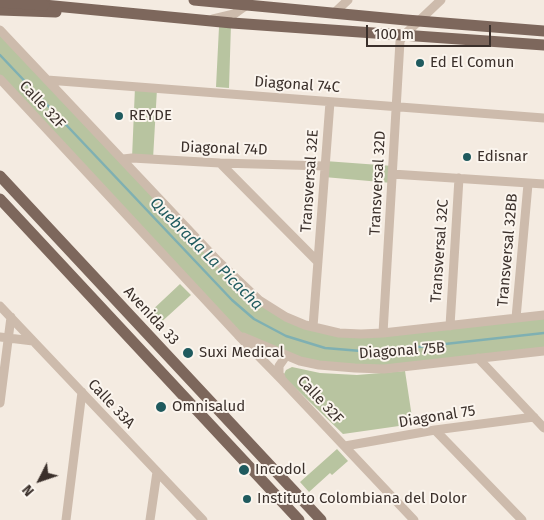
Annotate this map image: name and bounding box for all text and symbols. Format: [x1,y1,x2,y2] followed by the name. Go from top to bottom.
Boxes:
[369,15,494,47] scale bar
[374,25,414,43] text: 100 m
[430,54,514,72] place label: Ed El Comun
[414,57,426,69] marker: Ed El Comun
[254,73,340,97] street label: Diagonal 74C
[15,77,69,133] street label: Calle 32F
[129,107,172,125] place label: REYDE
[113,110,125,122] marker: REYDE
[297,129,323,233] street label: Transversal 32E
[366,130,390,236] street label: Transversal 32D
[180,138,268,160] street label: Diagonal 74D
[477,148,528,166] place label: Edisnar
[461,151,473,163] marker: Edisnar
[494,193,522,307] street label: Transversal 32BB
[146,194,266,314] water label: Quebrada La Picacha
[427,199,453,303] street label: Transversal 32C
[119,283,183,349] street label: Avenida 33
[358,339,446,363] street label: Diagonal 75B
[199,344,284,362] place label: Suxi Medical
[181,346,195,360] marker: Suxi Medical
[293,372,347,428] street label: Calle 32F
[84,376,138,432] street label: Calle 33A
[172,398,245,416] place label: Omnisalud
[154,400,168,414] marker: Omnisalud
[397,402,477,432] street label: Diagonal 75
[15,455,65,505] north arrow
[255,461,306,479] place label: Incodol
[237,463,251,477] marker: Incodol
[19,481,38,499] text: N
[257,490,467,508] place label: Instituto Colombiana del Dolor
[241,493,253,505] marker: Instituto Colombiana del Dolor

